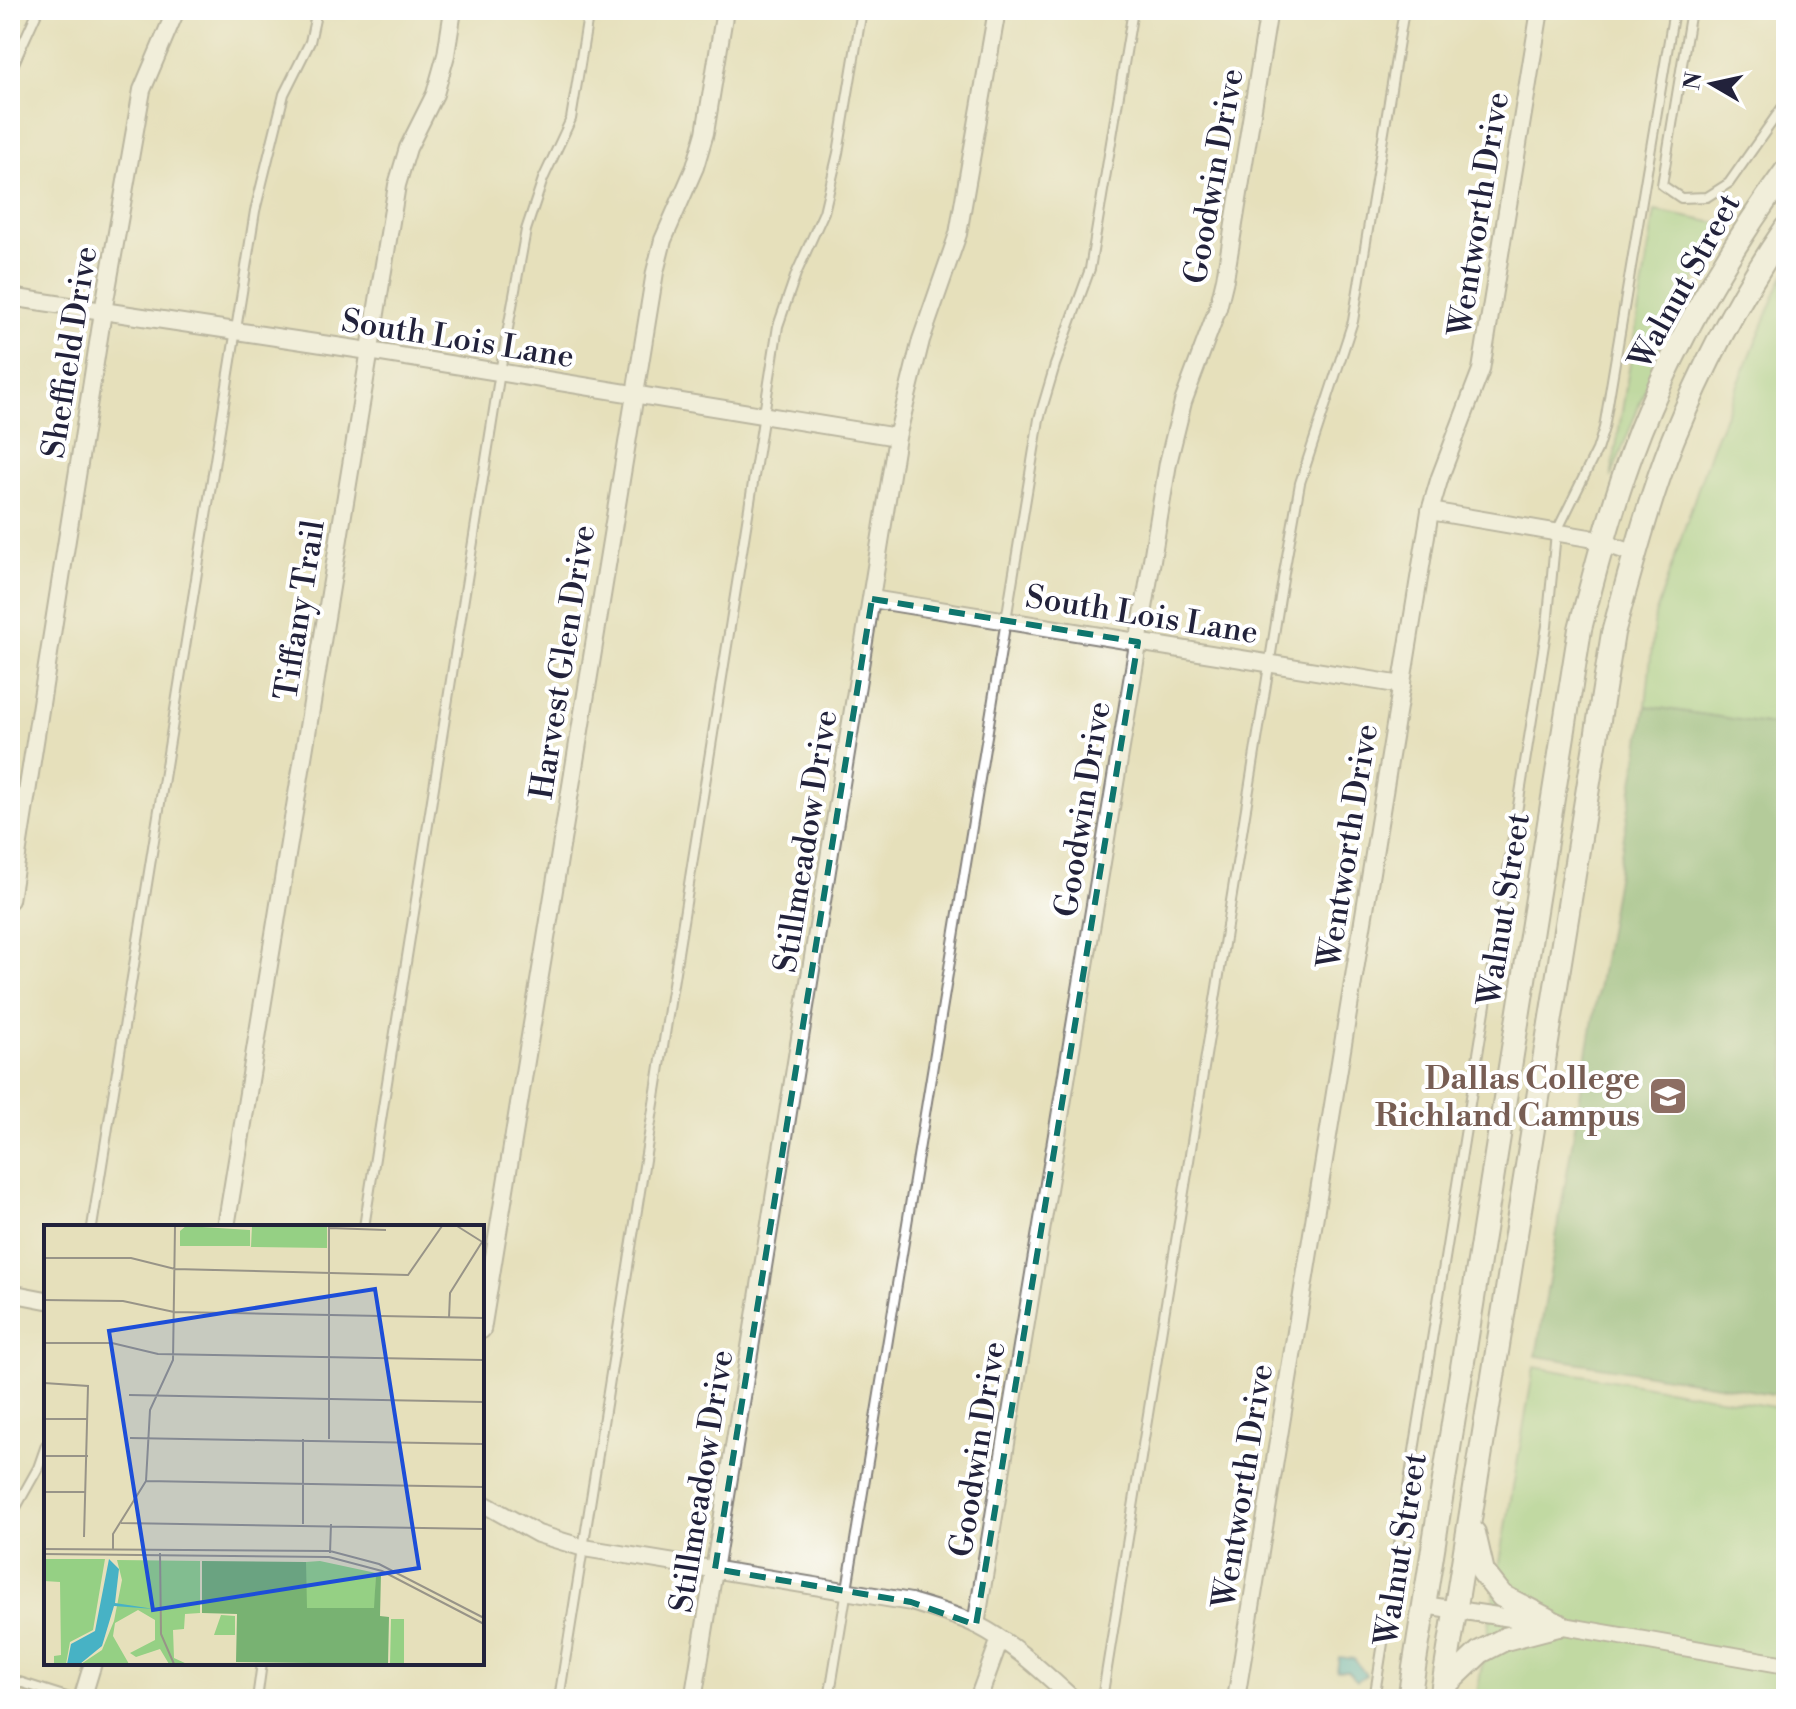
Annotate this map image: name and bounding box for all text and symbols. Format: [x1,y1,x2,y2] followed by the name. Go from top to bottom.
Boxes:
[1672,44,1752,124] north arrow
[1175,65,1253,287] street label: Goodwin Drive
[1679,70,1709,92] text: N
[1440,89,1518,340] street label: Wentworth Drive
[1620,187,1750,377] street label: Walnut Street
[33,243,106,461] street label: Sheffield Drive
[339,301,577,377] street label: South Lois Lane
[266,517,334,703] street label: Tiffany Trail
[522,522,604,802] street label: Harvest Glen Drive
[1023,577,1261,653] street label: South Lois Lane
[1046,698,1120,920] street label: Goodwin Drive
[765,707,846,975] street label: Stillmeadow Drive
[1309,721,1387,972] street label: Wentworth Drive
[1469,810,1539,1009] street label: Walnut Street
[1375,1059,1640,1136] place label: Dallas College Richland Campus
[1647,1075,1689,1117] school or university icon: Dallas College Richland Campus
[44,1225,484,1665] inset map
[941,1338,1015,1560] street label: Goodwin Drive
[661,1347,742,1615] street label: Stillmeadow Drive
[1204,1361,1282,1612] street label: Wentworth Drive
[1366,1450,1436,1649] street label: Walnut Street

